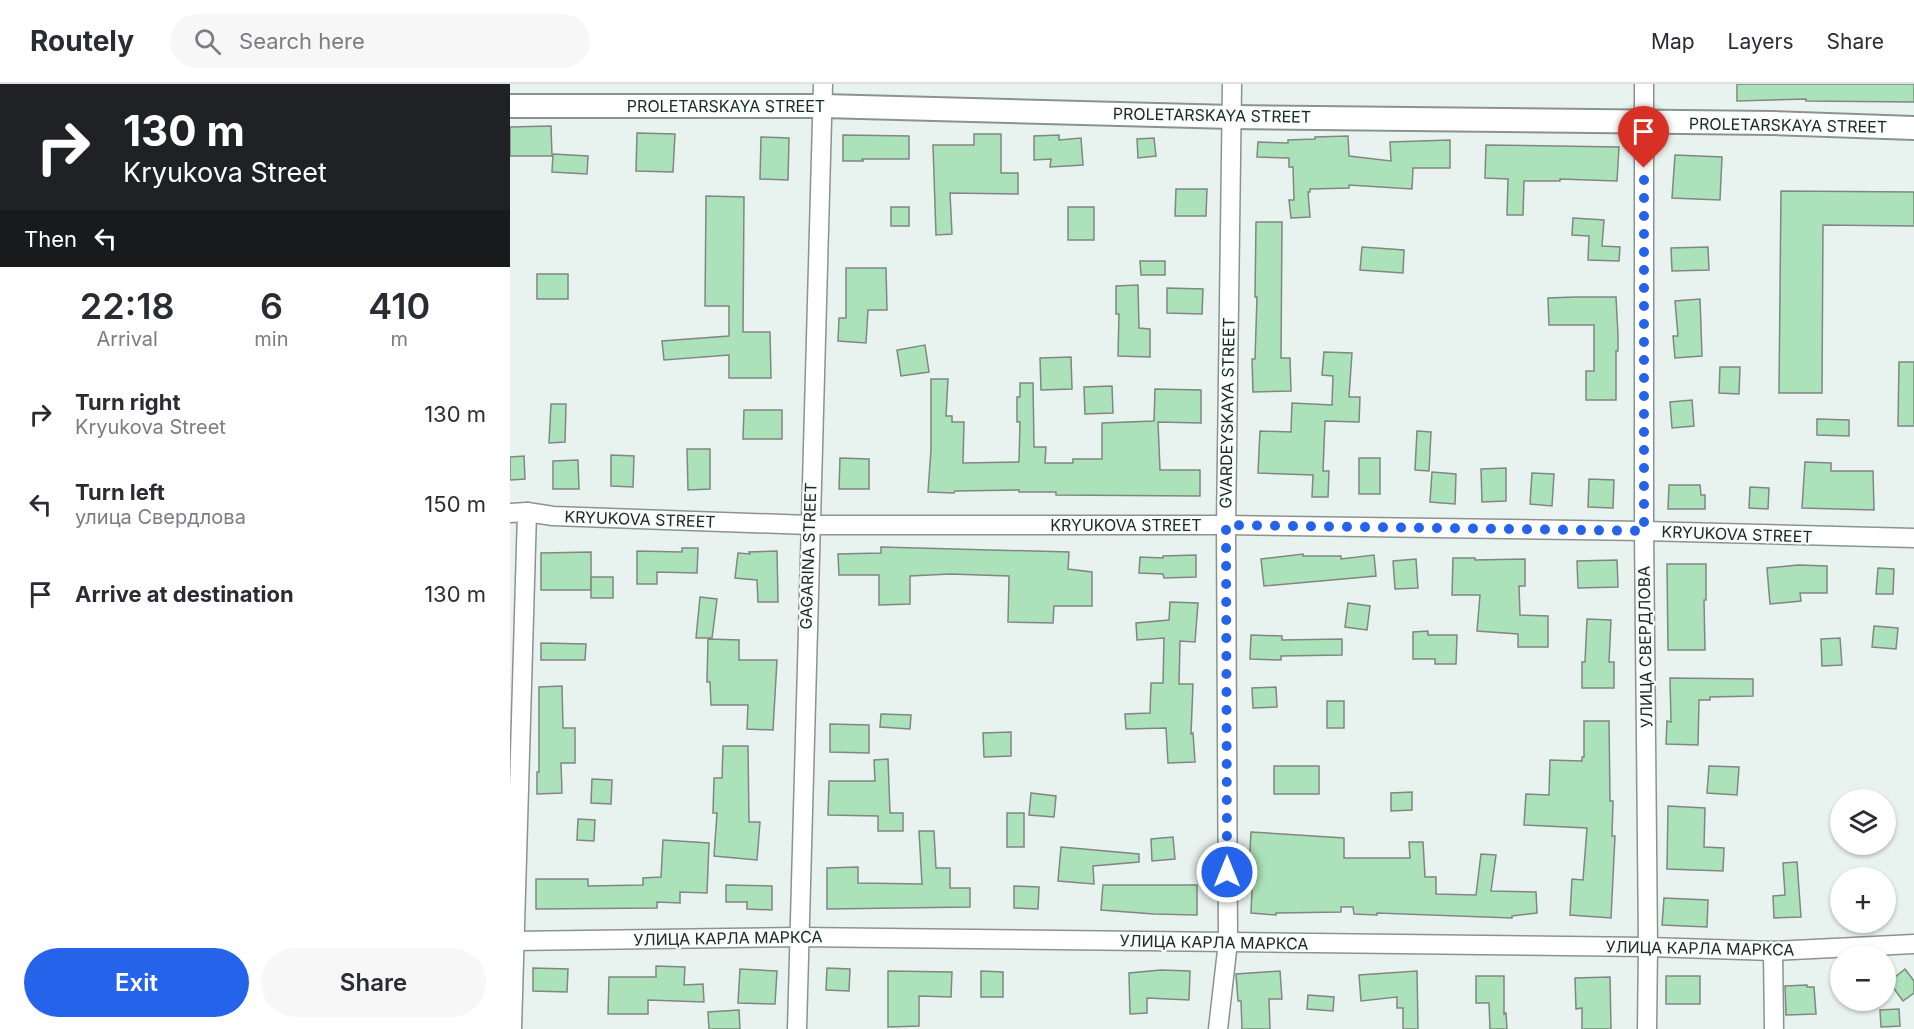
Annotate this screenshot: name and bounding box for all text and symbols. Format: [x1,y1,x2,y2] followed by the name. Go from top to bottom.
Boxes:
[170,14,590,68] search box
[30,24,134,58] text: Routely
[191,25,224,58] icon: search
[239,28,365,54] text: Search here
[1651,29,1695,54] text: Map
[1728,29,1794,54] text: Layers
[1827,29,1884,54] text: Share
[627,96,825,116] street label: PROLETARSKAYA STREET
[1113,103,1311,127] street label: PROLETARSKAYA STREET
[123,105,245,156] text: 130 m
[1618,106,1669,168] pin
[24,108,102,186] icon: right
[1689,113,1887,137] street label: PROLETARSKAYA STREET
[1627,115,1660,148] icon: arrive
[123,156,327,189] text: Kryukova Street
[89,222,122,255] icon: left
[24,226,77,252] text: Then
[80,284,174,328] text: 22:18
[260,284,283,328] text: 6
[368,284,430,328] text: 410
[1215,317,1239,509] street label: GVARDEYSKAYA STREET
[96,327,158,351] text: Arrival
[254,327,288,351] text: min
[390,327,408,351] text: m
[75,389,181,415] text: Turn right
[24,398,57,431] icon: right
[424,401,486,427] text: 130 m
[75,415,226,439] text: Kryukova Street
[75,479,165,505] text: Turn left
[795,482,821,630] street label: GAGARINA STREET
[24,488,57,521] icon: left
[424,491,486,517] text: 150 m
[75,505,246,529] text: улица Свердлова
[564,506,716,532] street label: KRYUKOVA STREET
[1050,515,1202,535] street label: KRYUKOVA STREET
[1661,521,1813,547] street label: KRYUKOVA STREET
[1634,566,1656,728] street label: УЛИЦА СВЕРДЛОВА
[24,578,57,611] icon: arrive
[75,581,294,607] text: Arrive at destination
[424,581,486,607] text: 130 m
[1830,789,1896,1011] map controls
[1830,789,1896,855] button: layers
[1195,840,1259,904] position arrow
[1830,867,1896,933] button: +
[633,926,823,950] street label: УЛИЦА КАРЛА МАРКСА
[1119,930,1309,954] street label: УЛИЦА КАРЛА МАРКСА
[1605,936,1795,960] street label: УЛИЦА КАРЛА МАРКСА
[1830,945,1896,1011] button: −
[24,948,249,1017] button: Exit
[261,948,486,1017] button: Share

